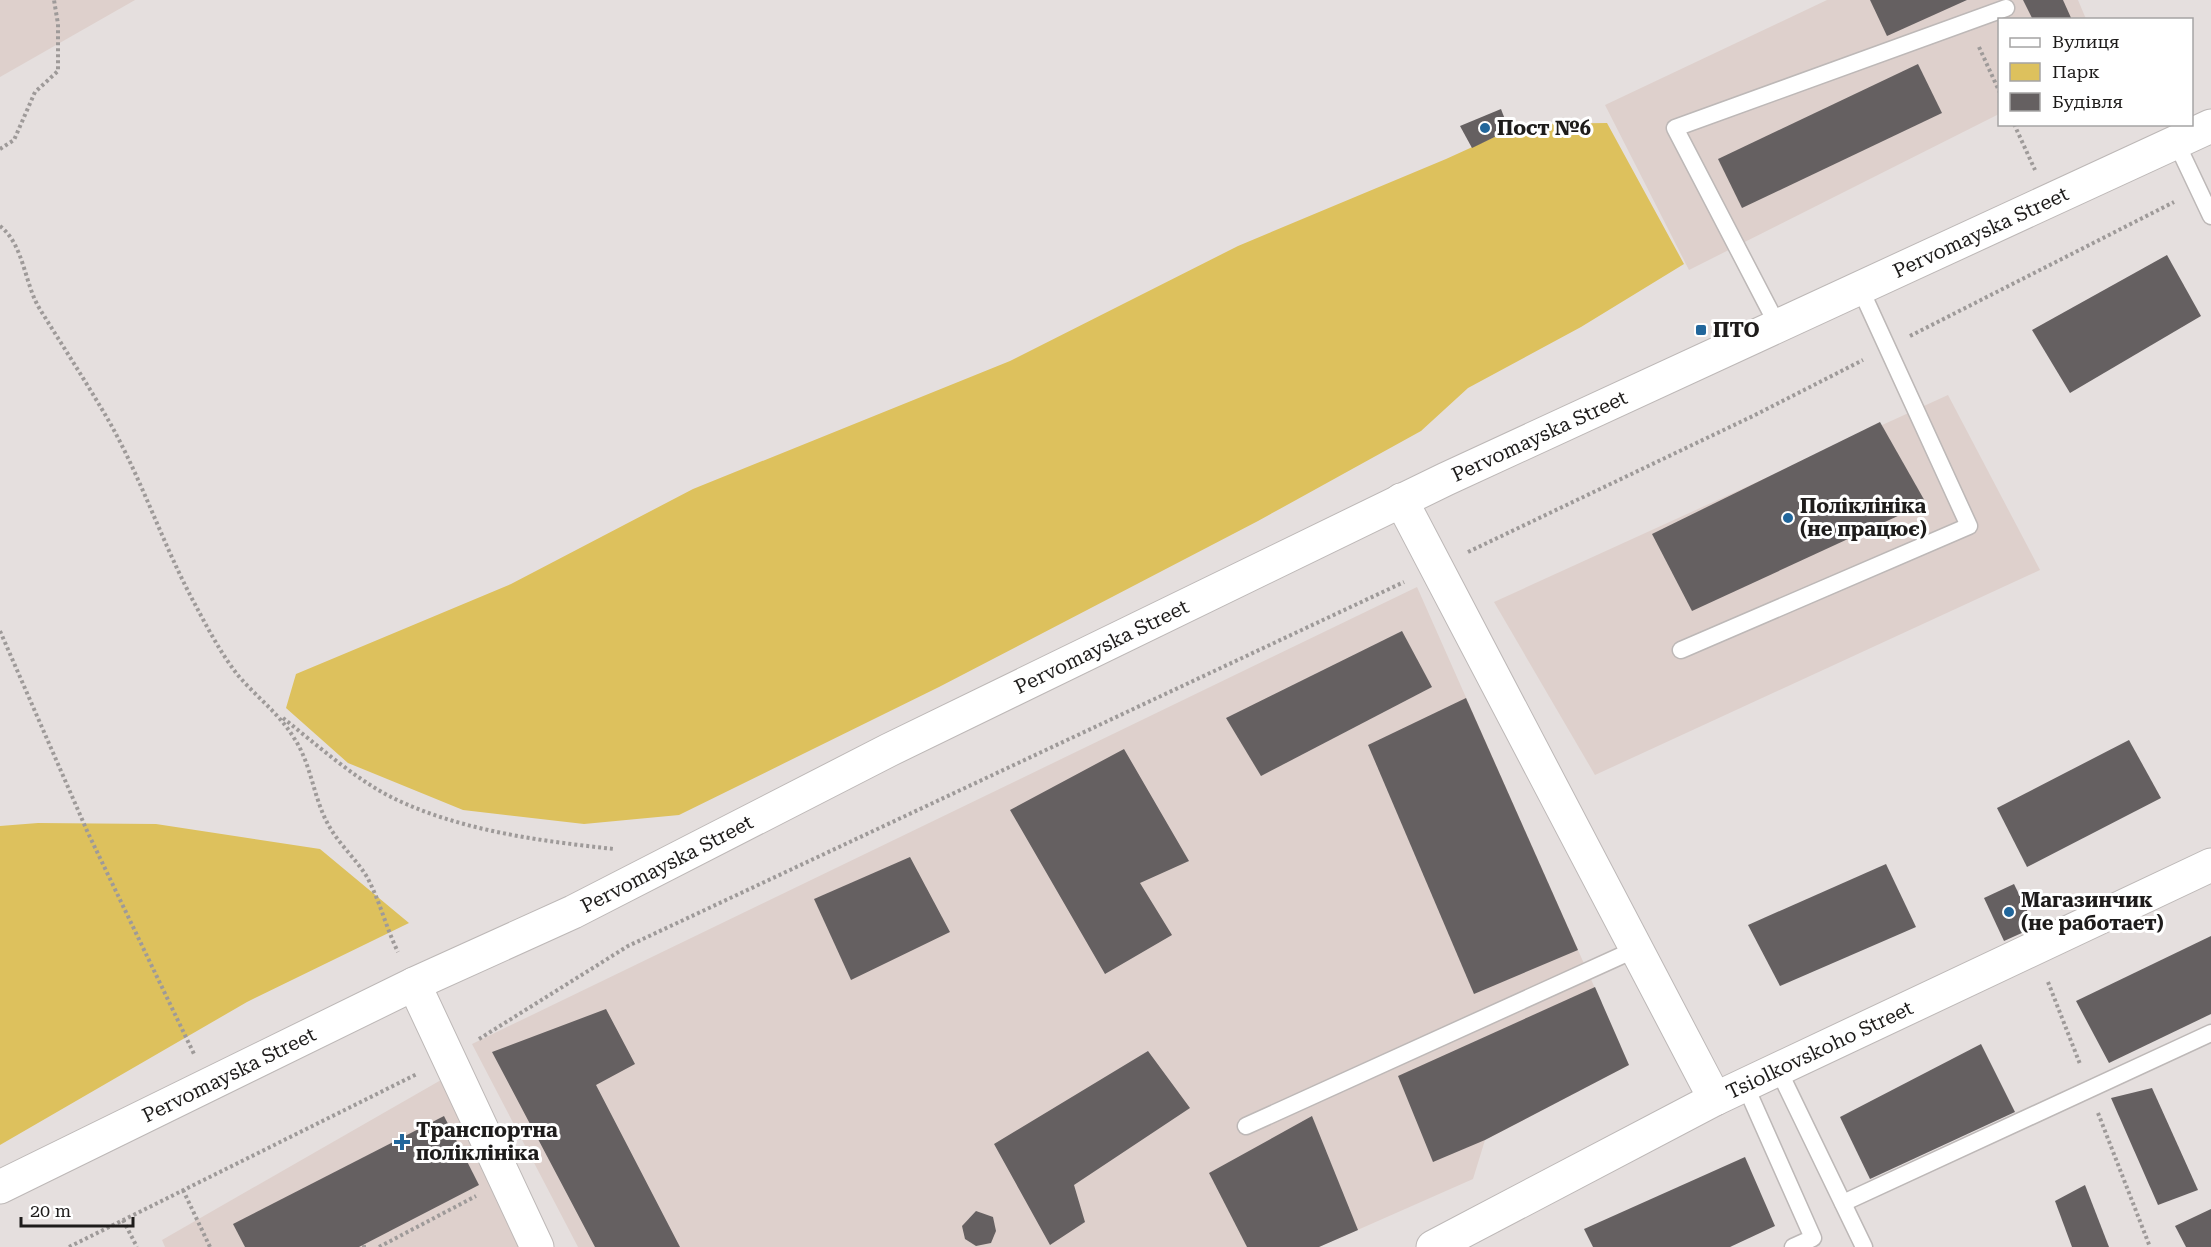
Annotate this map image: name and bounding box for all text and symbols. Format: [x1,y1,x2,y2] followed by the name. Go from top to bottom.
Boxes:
[1998,18,2193,126] legend
[2052,31,2119,52] text: Вулиця
[2052,61,2100,82] text: Парк
[2052,91,2123,112] text: Будівля
[1497,116,1591,140] place label: Пост №6
[1478,121,1492,135] marker: Пост №6
[1889,181,2073,283] street label: Pervomayska Street
[1713,318,1760,342] place label: ПТО
[1694,323,1708,337] marker: ПТО
[1448,385,1631,487] street label: Pervomayska Street
[1800,494,1927,541] place label: Поліклініка (не працює)
[1781,511,1795,525] marker: Поліклініка (не працює)
[1011,594,1193,699] street label: Pervomayska Street
[577,810,757,918] street label: Pervomayska Street
[2021,888,2164,935] place label: Магазинчик (не работает)
[2002,905,2016,919] marker: Магазинчик (не работает)
[1722,995,1917,1104] street label: Tsiolkovskoho Street
[138,1022,320,1127] street label: Pervomayska Street
[416,1118,558,1165] place label: Транспортна поліклініка
[393,1133,411,1151] marker: Транспортна поліклініка
[21,1190,134,1228] scale bar
[30,1200,71,1221] text: 20 m

